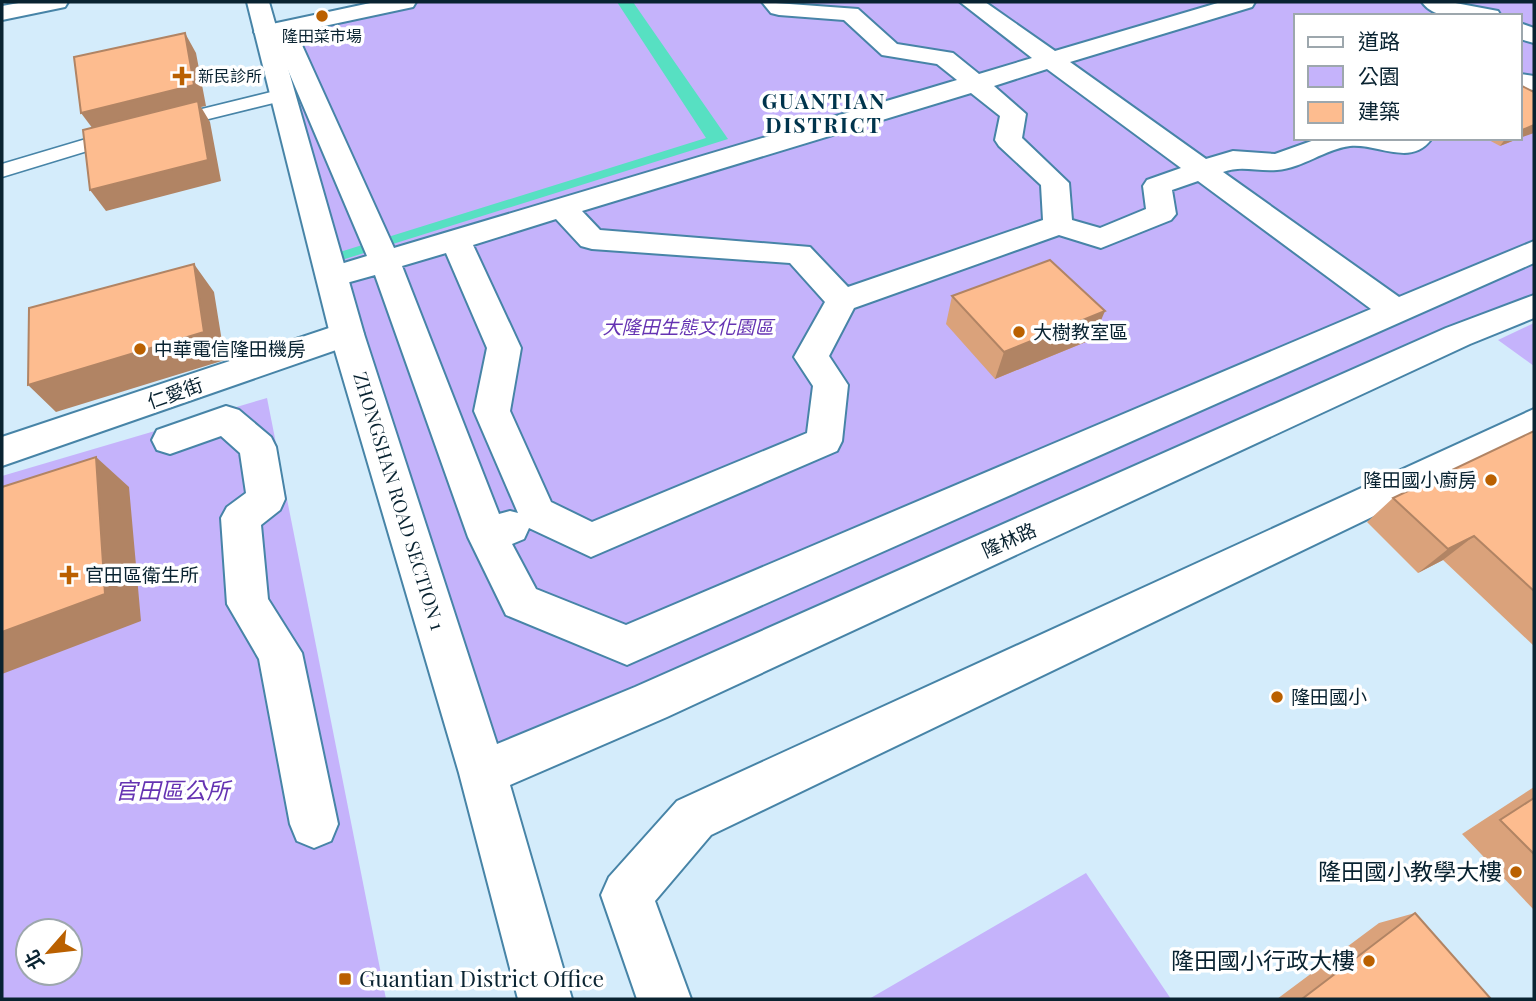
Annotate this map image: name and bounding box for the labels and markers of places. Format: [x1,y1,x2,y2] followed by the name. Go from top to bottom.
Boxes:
[314,8,330,24] marker: 隆田菜市場
[282,25,362,46] place label: 隆田菜市場
[198,65,262,86] place label: 新民診所
[172,66,192,86] marker: 新民診所
[1033,318,1128,344] place label: 大樹教室區
[1011,324,1027,340] marker: 大樹教室區
[154,335,306,361] place label: 中華電信隆田機房
[132,341,148,357] marker: 中華電信隆田機房
[1363,466,1477,492] place label: 隆田國小廚房
[1483,472,1499,488] marker: 隆田國小廚房
[85,561,199,587] place label: 官田區衛生所
[59,565,79,585] marker: 官田區衛生所
[1291,683,1367,709] place label: 隆田國小
[1269,689,1285,705] marker: 隆田國小
[1318,855,1502,886] place label: 隆田國小教學大樓
[1508,864,1524,880] marker: 隆田國小教學大樓
[1171,944,1355,975] place label: 隆田國小行政大樓
[1361,953,1377,969] marker: 隆田國小行政大樓
[359,962,604,993] place label: Guantian District Office
[337,971,353,987] marker: Guantian District Office

